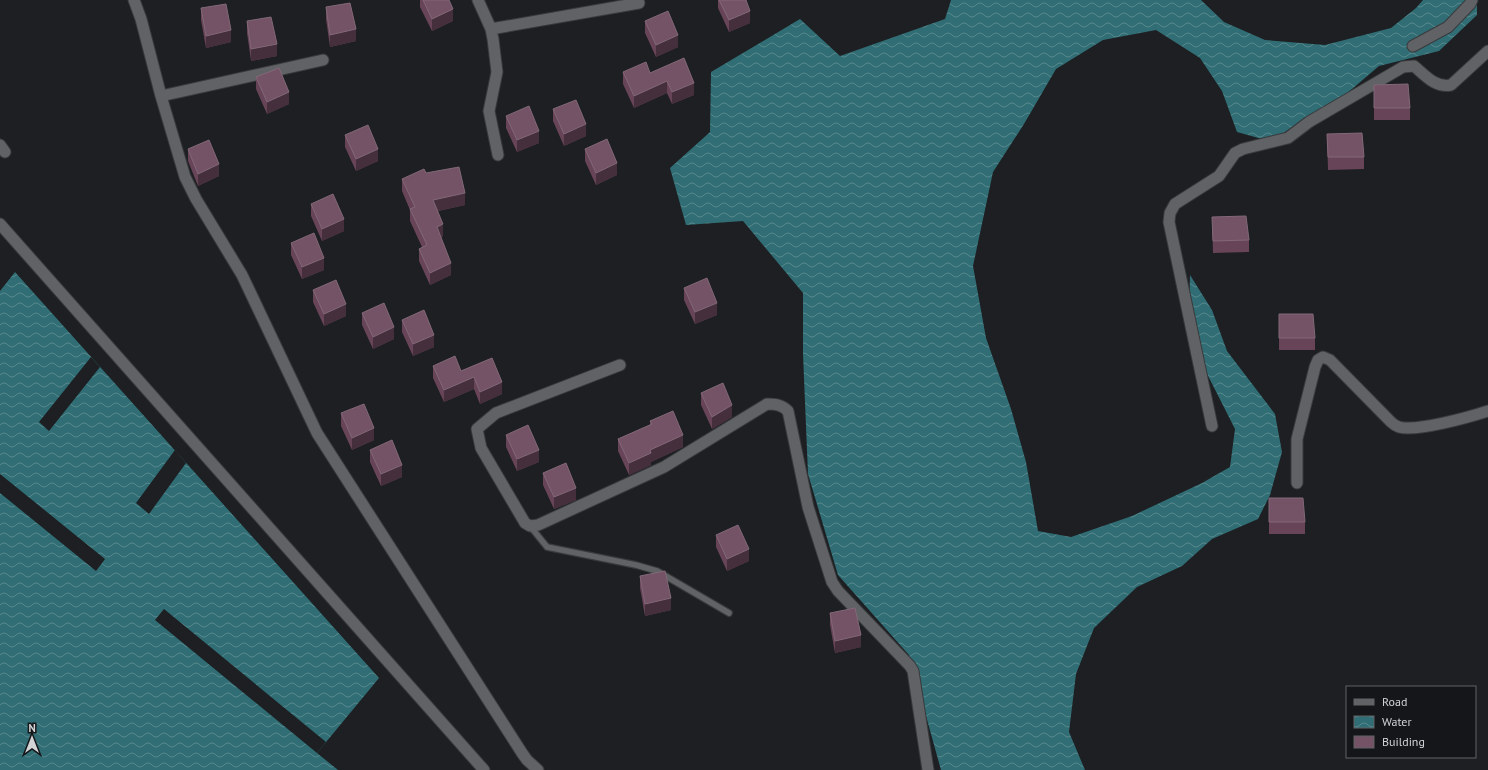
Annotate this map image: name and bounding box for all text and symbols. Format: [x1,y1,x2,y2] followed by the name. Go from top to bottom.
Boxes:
[1346,686,1476,758] legend
[1382,694,1407,709] text: Road
[1382,714,1412,729] text: Water
[12,718,52,758] north arrow
[28,721,36,735] text: N
[1382,734,1425,749] text: Building

